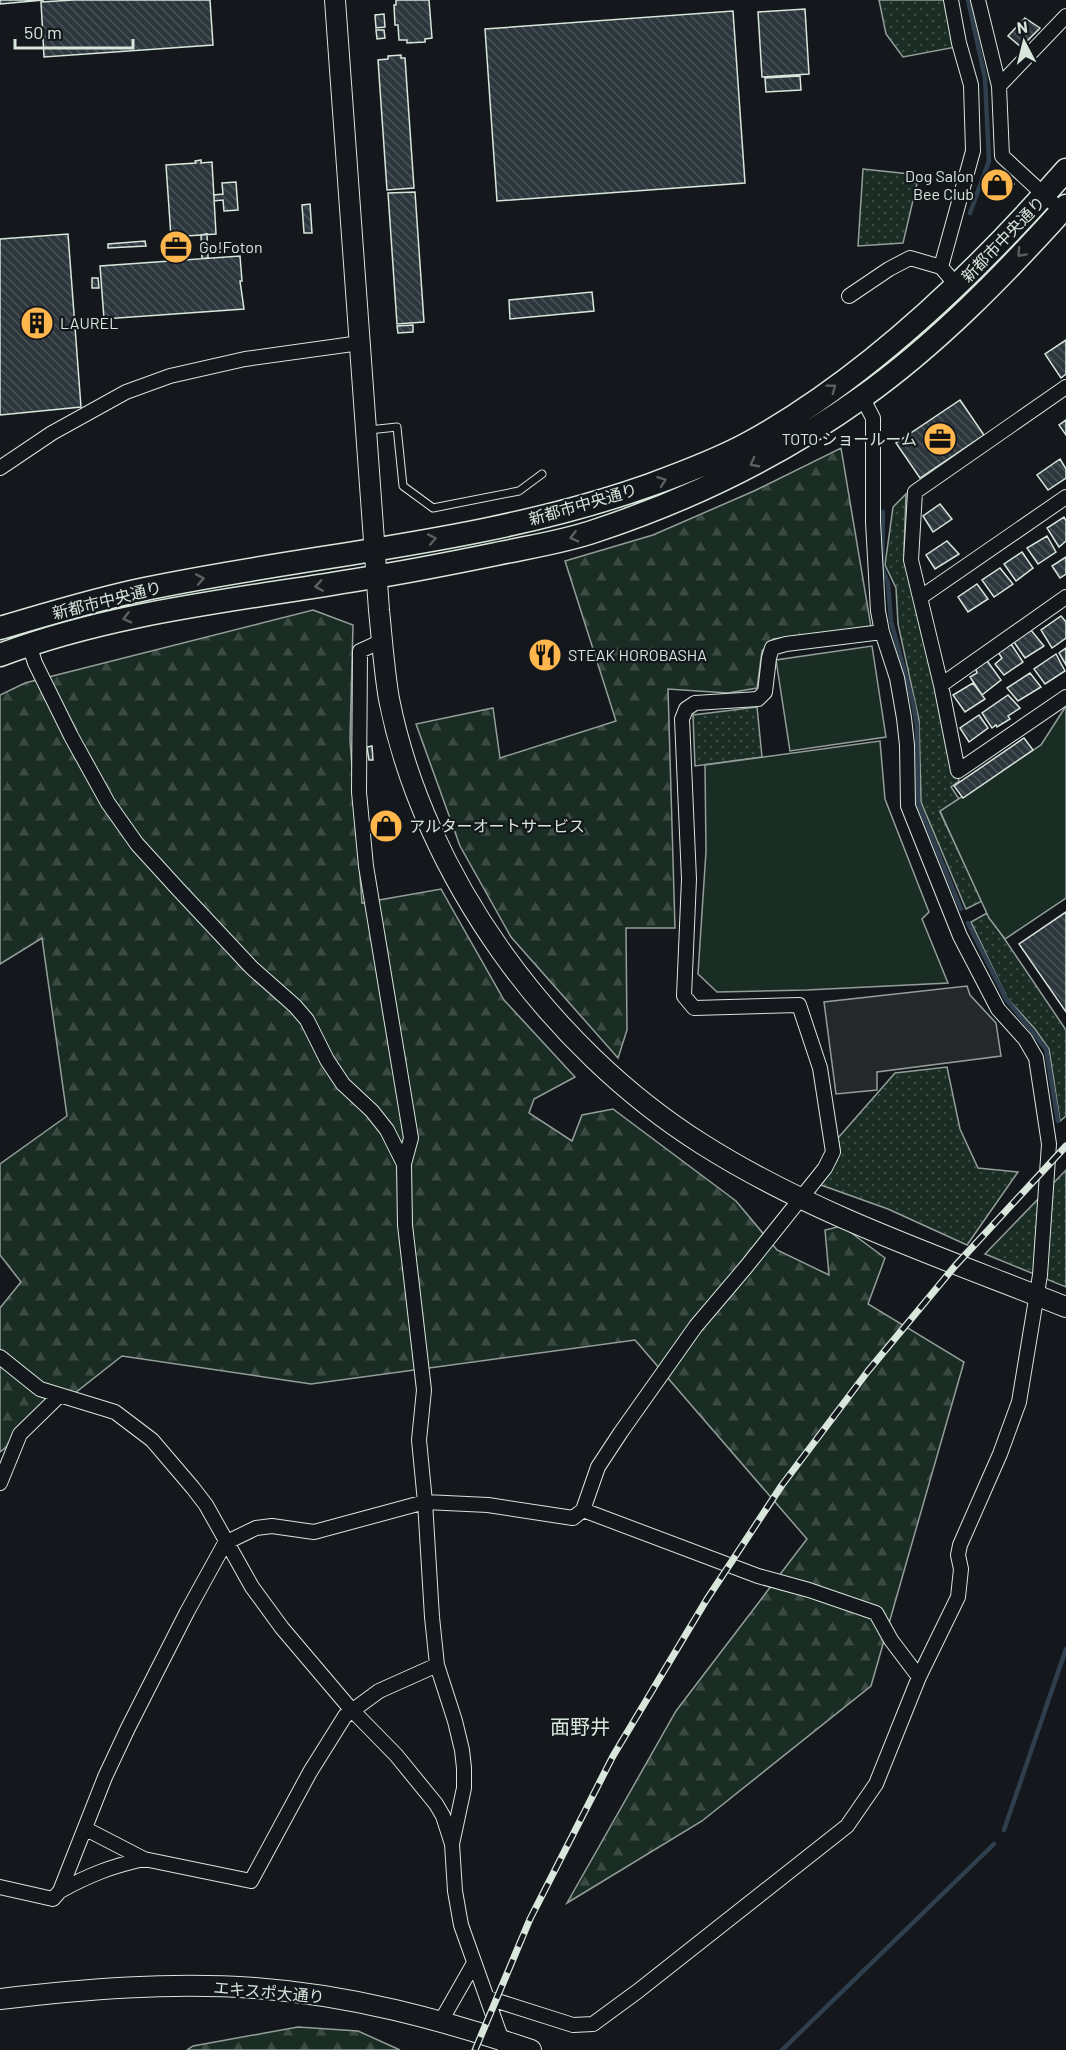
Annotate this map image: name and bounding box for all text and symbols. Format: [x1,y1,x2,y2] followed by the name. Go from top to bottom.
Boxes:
[15,12,134,50] scale bar
[994,12,1054,72] north arrow
[1016,17,1029,37] text: N
[24,21,62,43] text: 50 m
[905,166,974,203] place label: Dog Salon Bee Club
[979,167,1015,203] shop icon: Dog Salon Bee Club
[957,192,1048,286] street label: 新都市中央通り
[158,229,194,265] office icon: Go!Foton
[199,237,263,256] place label: Go!Foton
[1018,246,1029,257] one-way arrow
[19,305,55,341] building icon: LAUREL
[60,313,118,332] place label: LAUREL
[826,385,837,396] one-way arrow
[922,421,958,457] office icon: TOTO ショールーム
[782,429,917,448] place label: TOTO ショールーム
[750,456,760,467] one-way arrow
[656,476,667,488] one-way arrow
[526,479,639,528] street label: 新都市中央通り
[569,529,579,542] one-way arrow
[428,534,437,546] one-way arrow
[195,574,204,586] one-way arrow
[50,577,164,622] street label: 新都市中央通り
[315,580,324,592] one-way arrow
[122,611,132,624] one-way arrow
[527,637,563,673] restaurant icon: STEAK HOROBASHA
[568,645,707,664] place label: STEAK HOROBASHA
[368,808,404,844] shop icon: アルターオートサービス
[409,816,585,835] place label: アルターオートサービス
[550,1714,610,1738] district label: 面野井
[213,1977,325,2006] street label: エキスポ大通り

